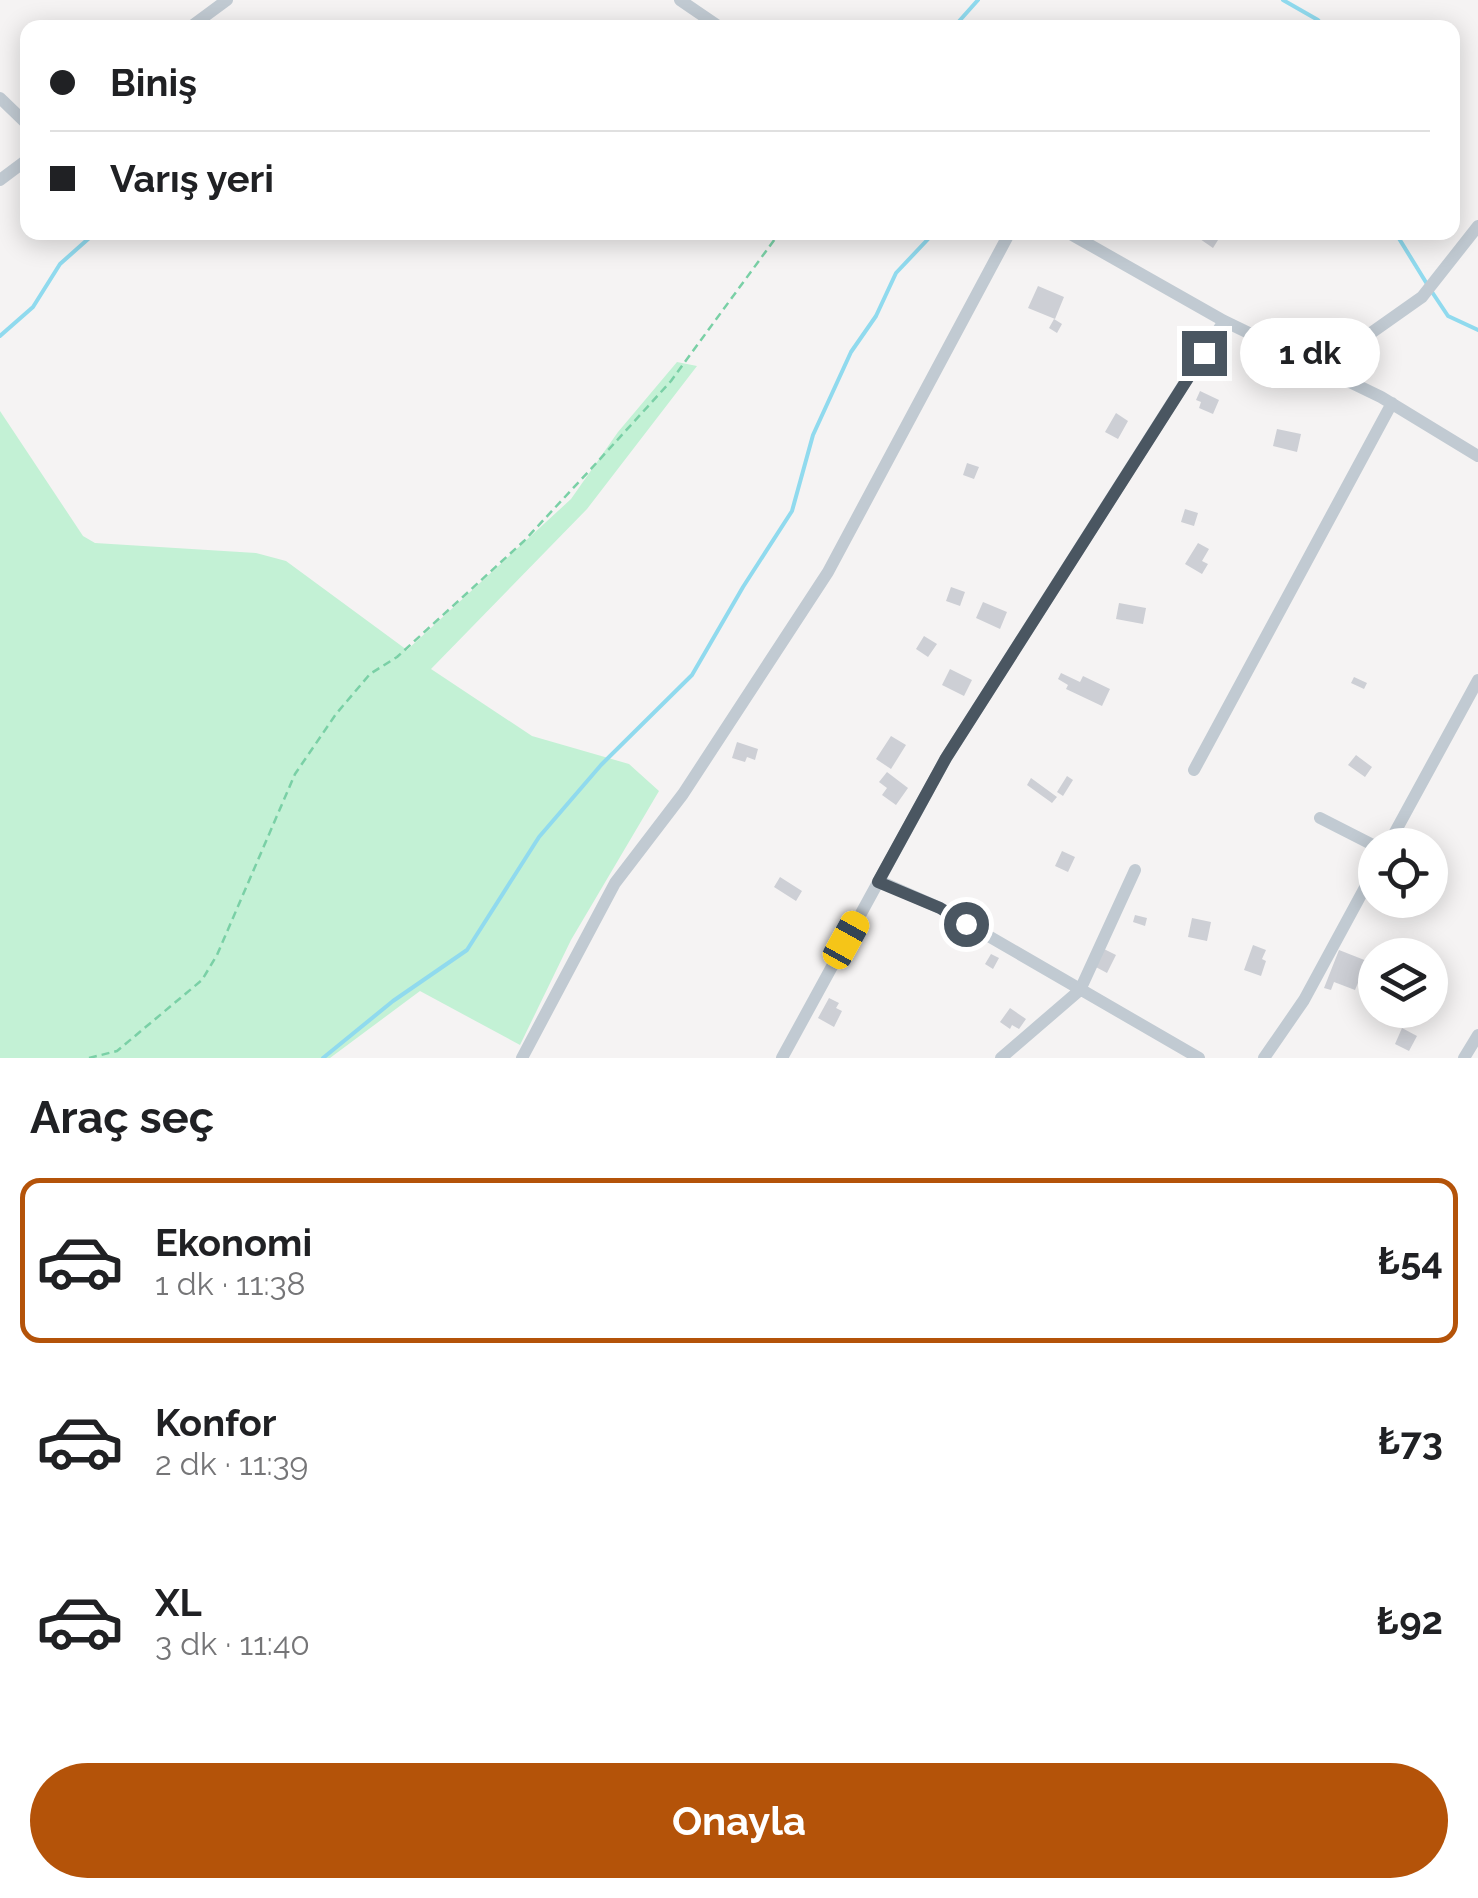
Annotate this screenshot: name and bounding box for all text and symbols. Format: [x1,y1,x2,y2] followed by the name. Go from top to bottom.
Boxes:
[110,60,197,105] text: Biniş
[110,156,274,201] text: Varış yeri
[1239,318,1379,388] callout: 1 dk
[1182,331,1227,376] route end
[1279,334,1341,371] text: 1 dk
[1358,828,1448,1028] map controls
[1358,828,1448,918] button: locate
[944,902,989,947] route start
[818,906,874,974] car
[1358,938,1448,1028] button: layers
[30,1091,214,1144] text: Araç seç
[35,1216,125,1306] icon: car
[155,1220,312,1265] text: Ekonomi
[1378,1238,1443,1283] text: ₺54
[155,1265,306,1302] text: 1 dk · 11:38
[35,1396,125,1486] icon: car
[155,1400,277,1445] text: Konfor
[1378,1418,1443,1463] text: ₺73
[155,1445,308,1482] text: 2 dk · 11:39
[35,1576,125,1666] icon: car
[155,1580,202,1625] text: XL
[1377,1598,1443,1643] text: ₺92
[155,1625,310,1662] text: 3 dk · 11:40
[30,1763,1448,1878] button: Onayla

